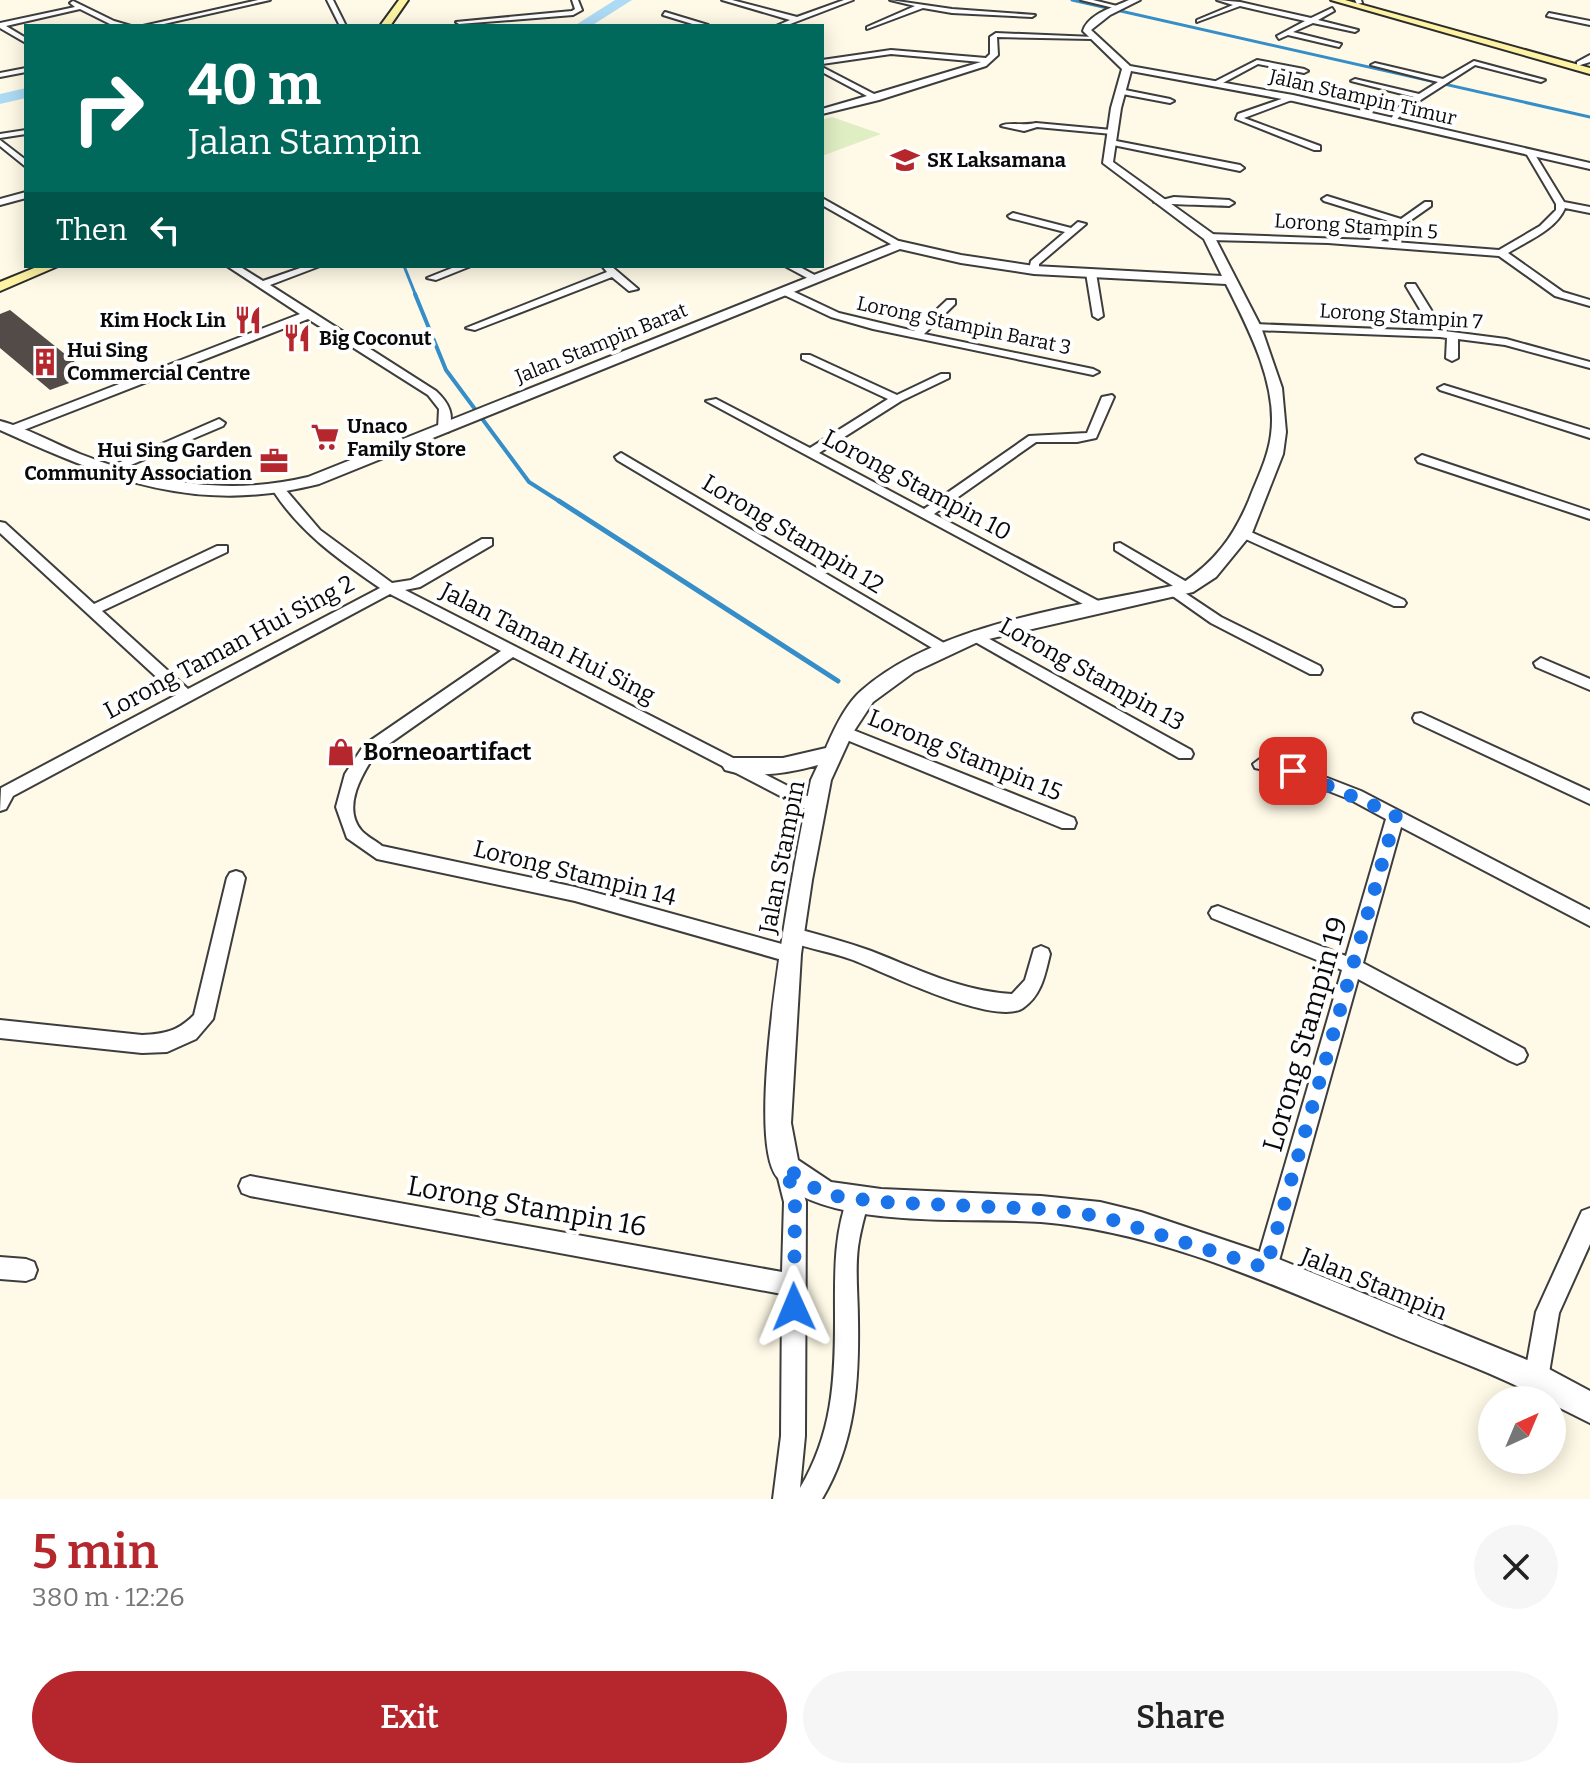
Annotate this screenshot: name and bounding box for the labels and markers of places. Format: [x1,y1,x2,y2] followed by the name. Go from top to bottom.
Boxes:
[890,145,920,175] school or university icon: SK Laksamana
[927,148,1066,172] place label: SK Laksamana
[233,305,263,335] restaurant icon: Kim Hock Lin
[100,308,226,332] place label: Kim Hock Lin
[282,323,312,353] restaurant icon: Big Coconut
[319,326,432,350] place label: Big Coconut
[67,338,250,385] place label: Hui Sing Commercial Centre
[30,347,60,377] building icon: Hui Sing Commercial Centre
[347,414,466,461] place label: Unaco Family Store
[310,422,340,452] supermarket icon: Unaco Family Store
[24,438,252,485] place label: Hui Sing Garden Community Association
[259,446,289,476] office icon: Hui Sing Garden Community Association
[326,737,356,767] shop icon: Borneoartifact
[1259,737,1327,805] pin
[363,738,532,766] place label: Borneoartifact

